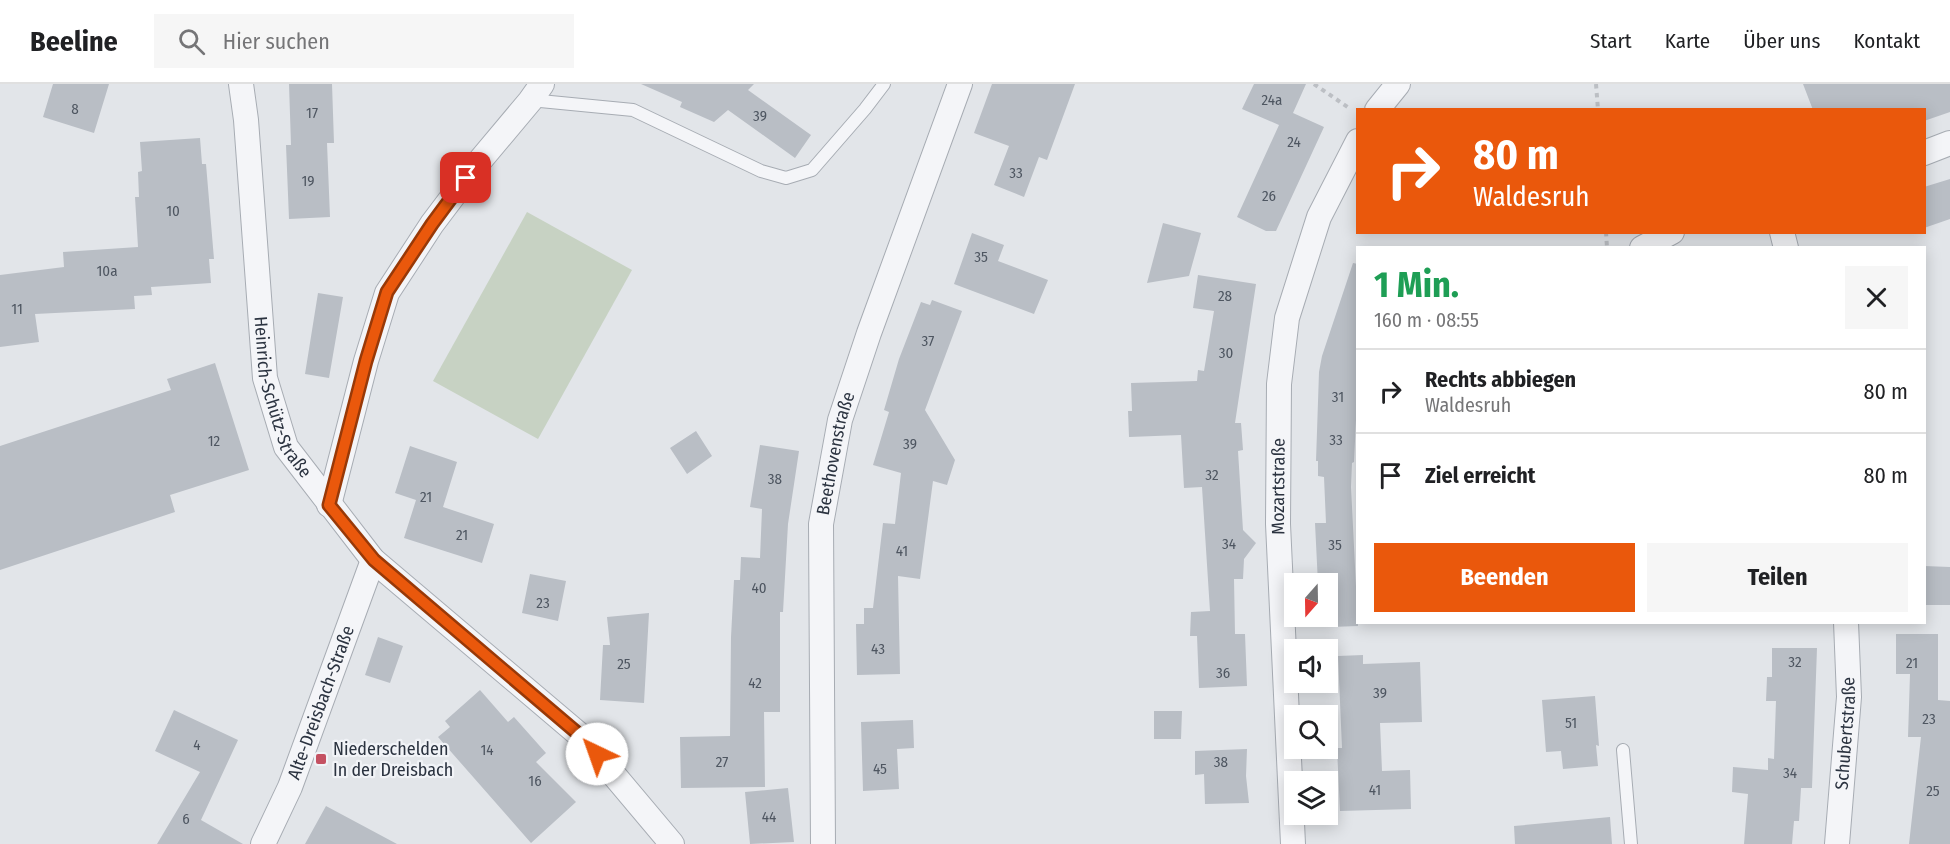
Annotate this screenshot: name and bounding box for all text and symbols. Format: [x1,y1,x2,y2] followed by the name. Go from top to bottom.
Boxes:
[154,14,574,68] search box
[30,25,118,58] text: Beeline
[175,25,208,58] icon: search
[223,28,330,55] text: Hier suchen
[1590,28,1632,54] text: Start
[1665,28,1710,54] text: Karte
[1743,28,1820,54] text: Über uns
[1853,28,1920,54] text: Kontakt
[1262,91,1282,109] house number: 24a
[71,100,79,118] house number: 8
[306,104,318,122] house number: 17
[753,107,767,125] house number: 39
[1473,130,1559,180] text: 80 m
[1374,132,1452,210] icon: right
[1287,133,1301,151] house number: 24
[440,152,491,203] pin
[449,161,482,194] icon: arrive
[1009,164,1023,182] house number: 33
[301,172,315,190] house number: 19
[1473,181,1589,213] text: Waldesruh
[1262,187,1276,205] house number: 26
[166,202,180,220] house number: 10
[974,248,988,266] house number: 35
[96,262,118,280] house number: 10a
[1374,263,1459,307] text: 1 Min.
[1845,266,1908,329] button: close
[1218,287,1232,305] house number: 28
[11,300,23,318] house number: 11
[1374,308,1479,332] text: 160 m · 08:55
[249,315,317,482] street label: Heinrich-Schütz-Straße
[922,332,934,350] house number: 37
[1219,344,1233,362] house number: 30
[1425,366,1576,393] text: Rechts abbiegen
[1374,375,1407,408] icon: right
[1863,378,1908,405] text: 80 m
[1332,388,1344,406] house number: 31
[812,389,860,517] street label: Beethovenstraße
[1425,393,1511,417] text: Waldesruh
[1329,431,1343,449] house number: 33
[208,432,221,450] house number: 12
[903,435,917,453] house number: 39
[1267,438,1290,535] street label: Mozartstraße
[1374,459,1407,492] icon: arrive
[1425,462,1536,489] text: Ziel erreicht
[1863,462,1908,489] text: 80 m
[1205,466,1219,484] house number: 32
[768,470,782,488] house number: 38
[420,488,432,506] house number: 21
[456,526,468,544] house number: 21
[1222,535,1236,553] house number: 34
[1328,536,1342,554] house number: 35
[896,542,908,560] house number: 41
[1374,543,1635,612] button: Beenden
[1647,543,1908,612] button: Teilen
[1284,573,1338,627] north arrow
[1284,573,1338,825] map controls
[751,579,767,597] house number: 40
[536,594,550,612] house number: 23
[283,623,359,782] street label: Alte-Dreisbach-Straße
[1284,639,1338,693] button: sound
[871,640,885,658] house number: 43
[1788,653,1802,671] house number: 32
[1906,654,1918,672] house number: 21
[617,655,631,673] house number: 25
[1216,664,1230,682] house number: 36
[748,674,762,692] house number: 42
[1830,677,1860,791] street label: Schubertstraße
[1373,684,1387,702] house number: 39
[1284,705,1338,759] button: search
[1922,710,1936,728] house number: 23
[1565,714,1577,732] house number: 51
[565,722,629,786] position arrow
[193,736,201,754] house number: 4
[333,738,453,781] place label: Niederschelden In der Dreisbach
[480,741,494,759] house number: 14
[314,752,328,766] marker: Niederschelden In der Dreisbach
[716,753,728,771] house number: 27
[1214,753,1228,771] house number: 38
[873,760,887,778] house number: 45
[1783,764,1797,782] house number: 34
[1284,771,1338,825] button: layers
[528,772,542,790] house number: 16
[1369,781,1381,799] house number: 41
[1926,782,1940,800] house number: 25
[762,808,776,826] house number: 44
[182,810,190,828] house number: 6

